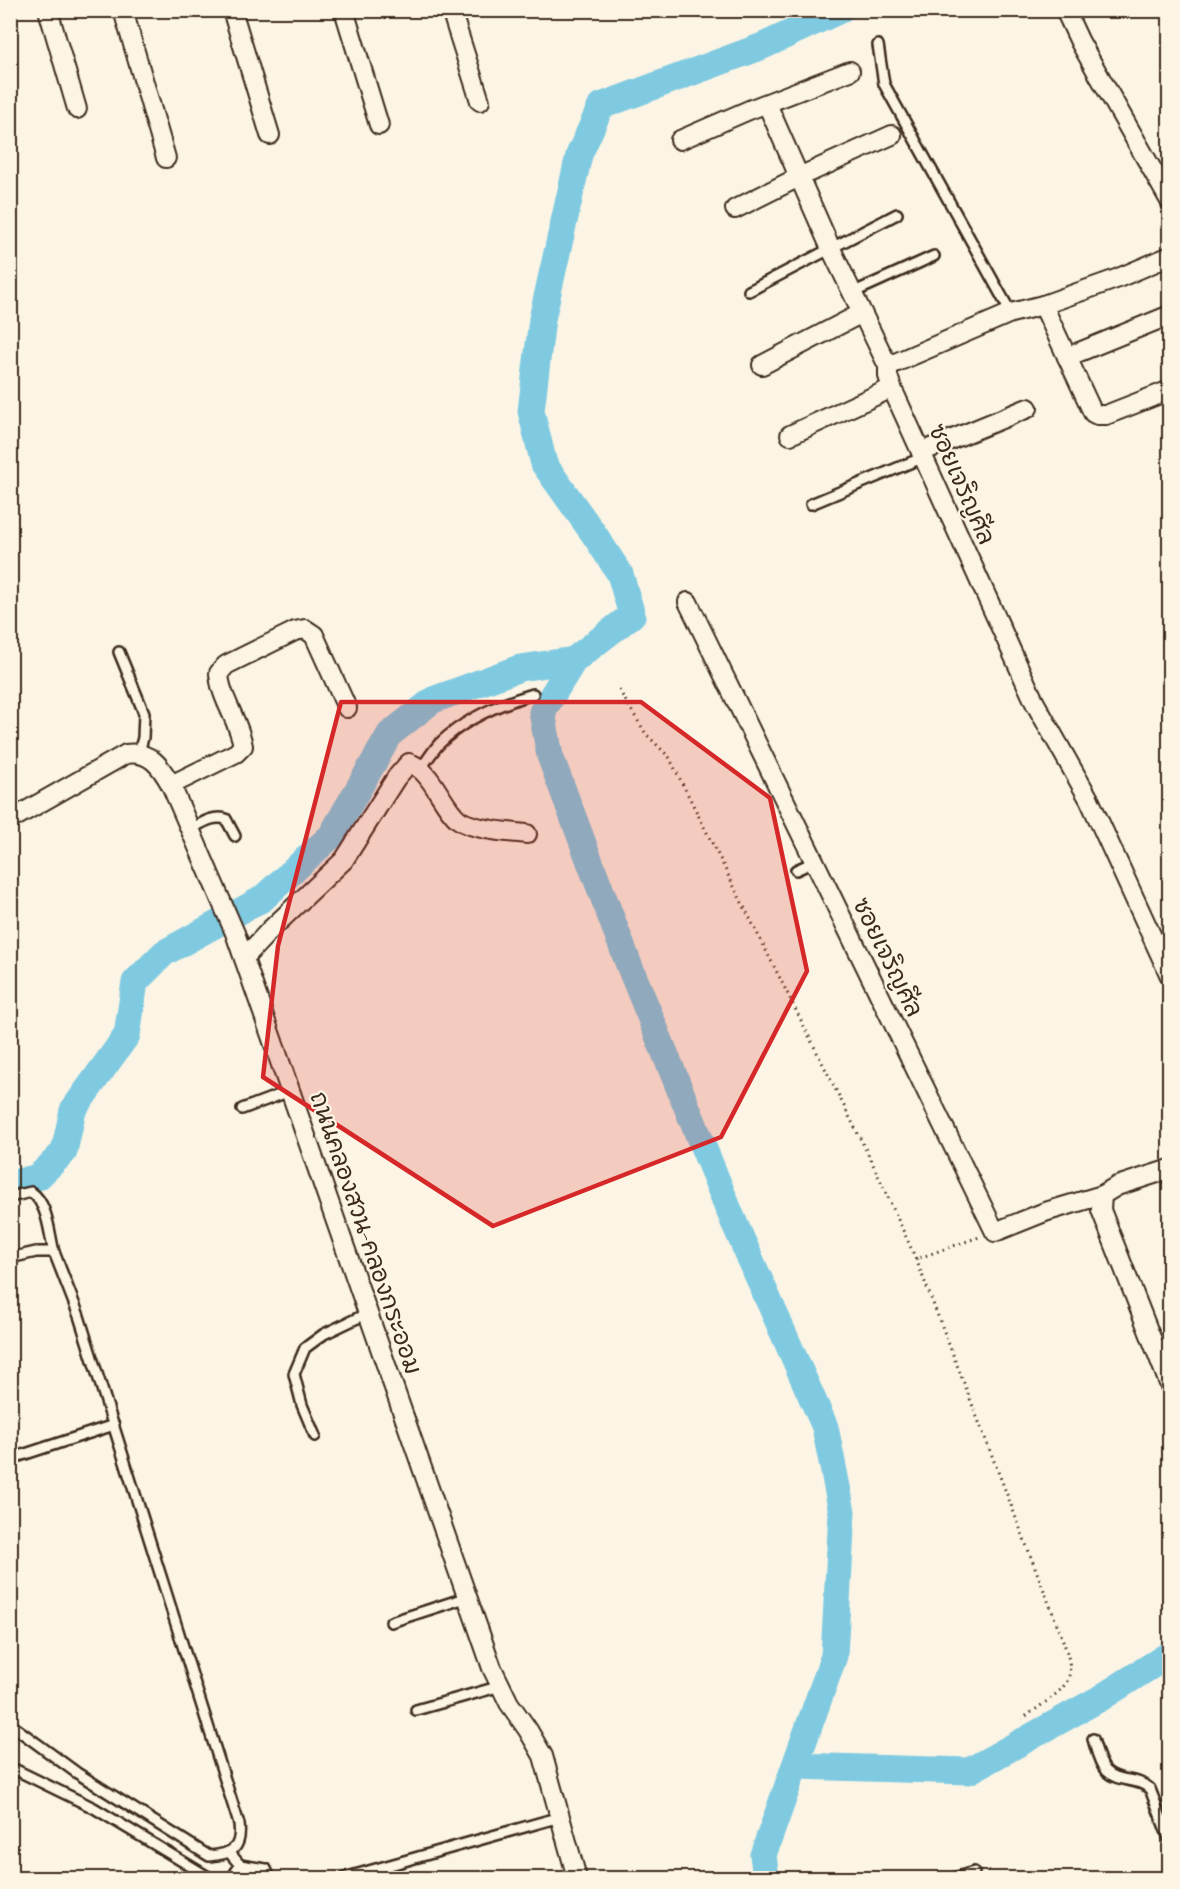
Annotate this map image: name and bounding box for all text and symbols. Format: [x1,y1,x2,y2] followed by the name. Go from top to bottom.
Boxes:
[918,419,1002,551] street label: ซอยเจริญศีล
[842,893,930,1024] street label: ซอยเจริญศีล
[299,1088,429,1380] street label: ถนนคลองสวน-คลองกระออม

